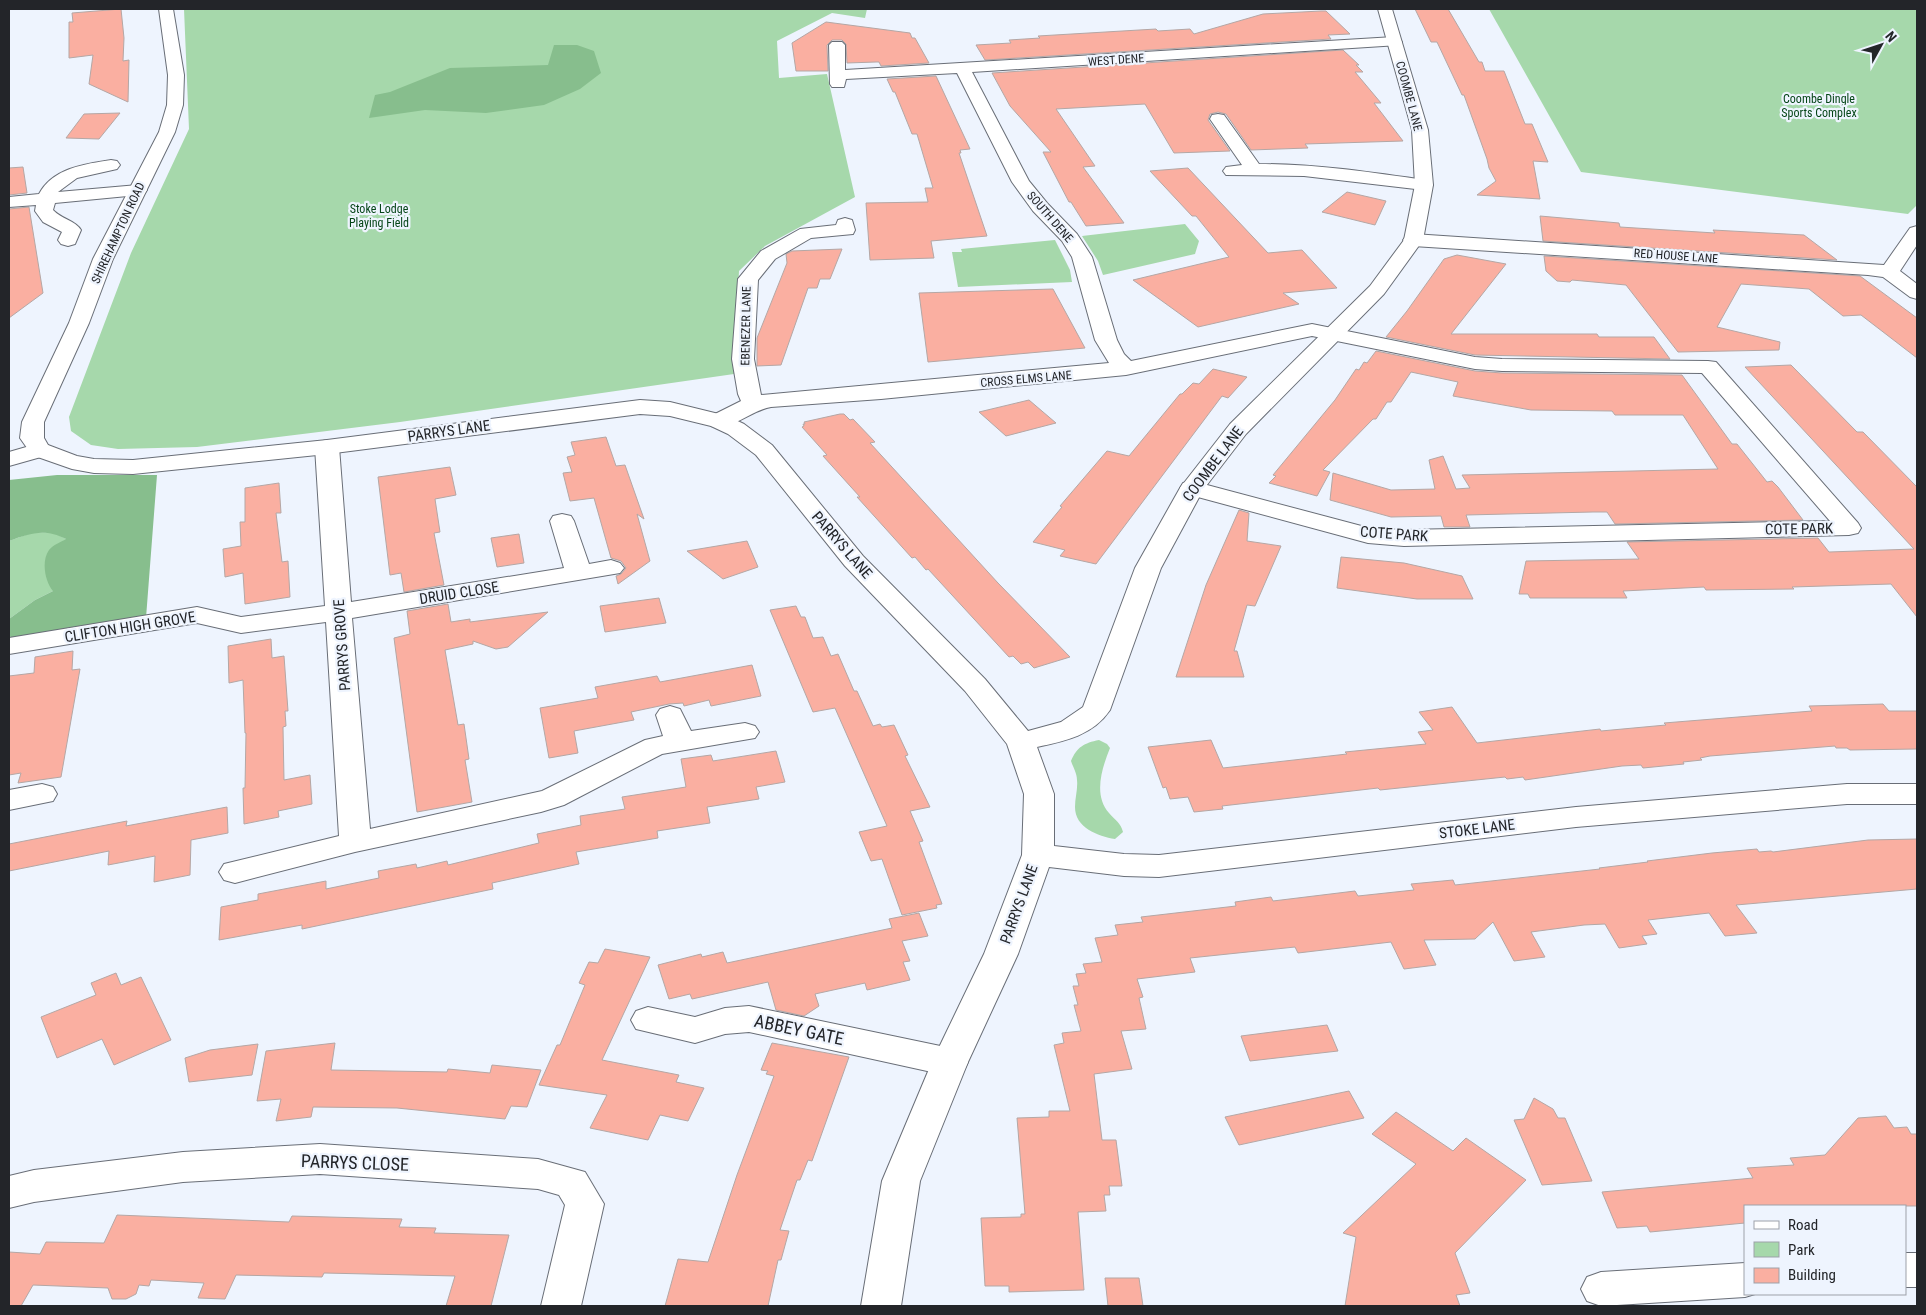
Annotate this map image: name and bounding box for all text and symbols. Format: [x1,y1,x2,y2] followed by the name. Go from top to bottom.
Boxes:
[1856,20,1906,70] north arrow
[1882,28,1900,45] text: N
[1087,51,1145,69] street label: WEST DENE
[1393,60,1425,132] street label: COOMBE LANE
[1781,92,1857,120] park label: Coombe Dingle Sports Complex
[88,180,148,286] street label: SHIREHAMPTON ROAD
[1024,189,1076,245] street label: SOUTH DENE
[349,202,409,230] park label: Stoke Lodge Playing Field
[1633,246,1719,266] street label: RED HOUSE LANE
[738,286,754,366] street label: EBENEZER LANE
[980,368,1072,390] street label: CROSS ELMS LANE
[407,416,491,446] street label: PARRYS LANE
[1179,423,1247,505] street label: COOMBE LANE
[808,508,876,582] street label: PARRYS LANE
[1765,519,1834,539] street label: COTE PARK
[1359,523,1429,545] street label: COTE PARK
[418,578,500,608] street label: DRUID CLOSE
[330,598,354,692] street label: PARRYS GROVE
[63,608,197,646] street label: CLIFTON HIGH GROVE
[1438,815,1516,843] street label: STOKE LANE
[996,862,1042,946] street label: PARRYS LANE
[753,1010,846,1049] street label: ABBEY GATE
[301,1150,409,1175] street label: PARRYS CLOSE
[1744,1205,1906,1295] legend
[1788,1216,1818,1234] text: Road
[1788,1241,1815,1259] text: Park
[1788,1266,1836,1284] text: Building

